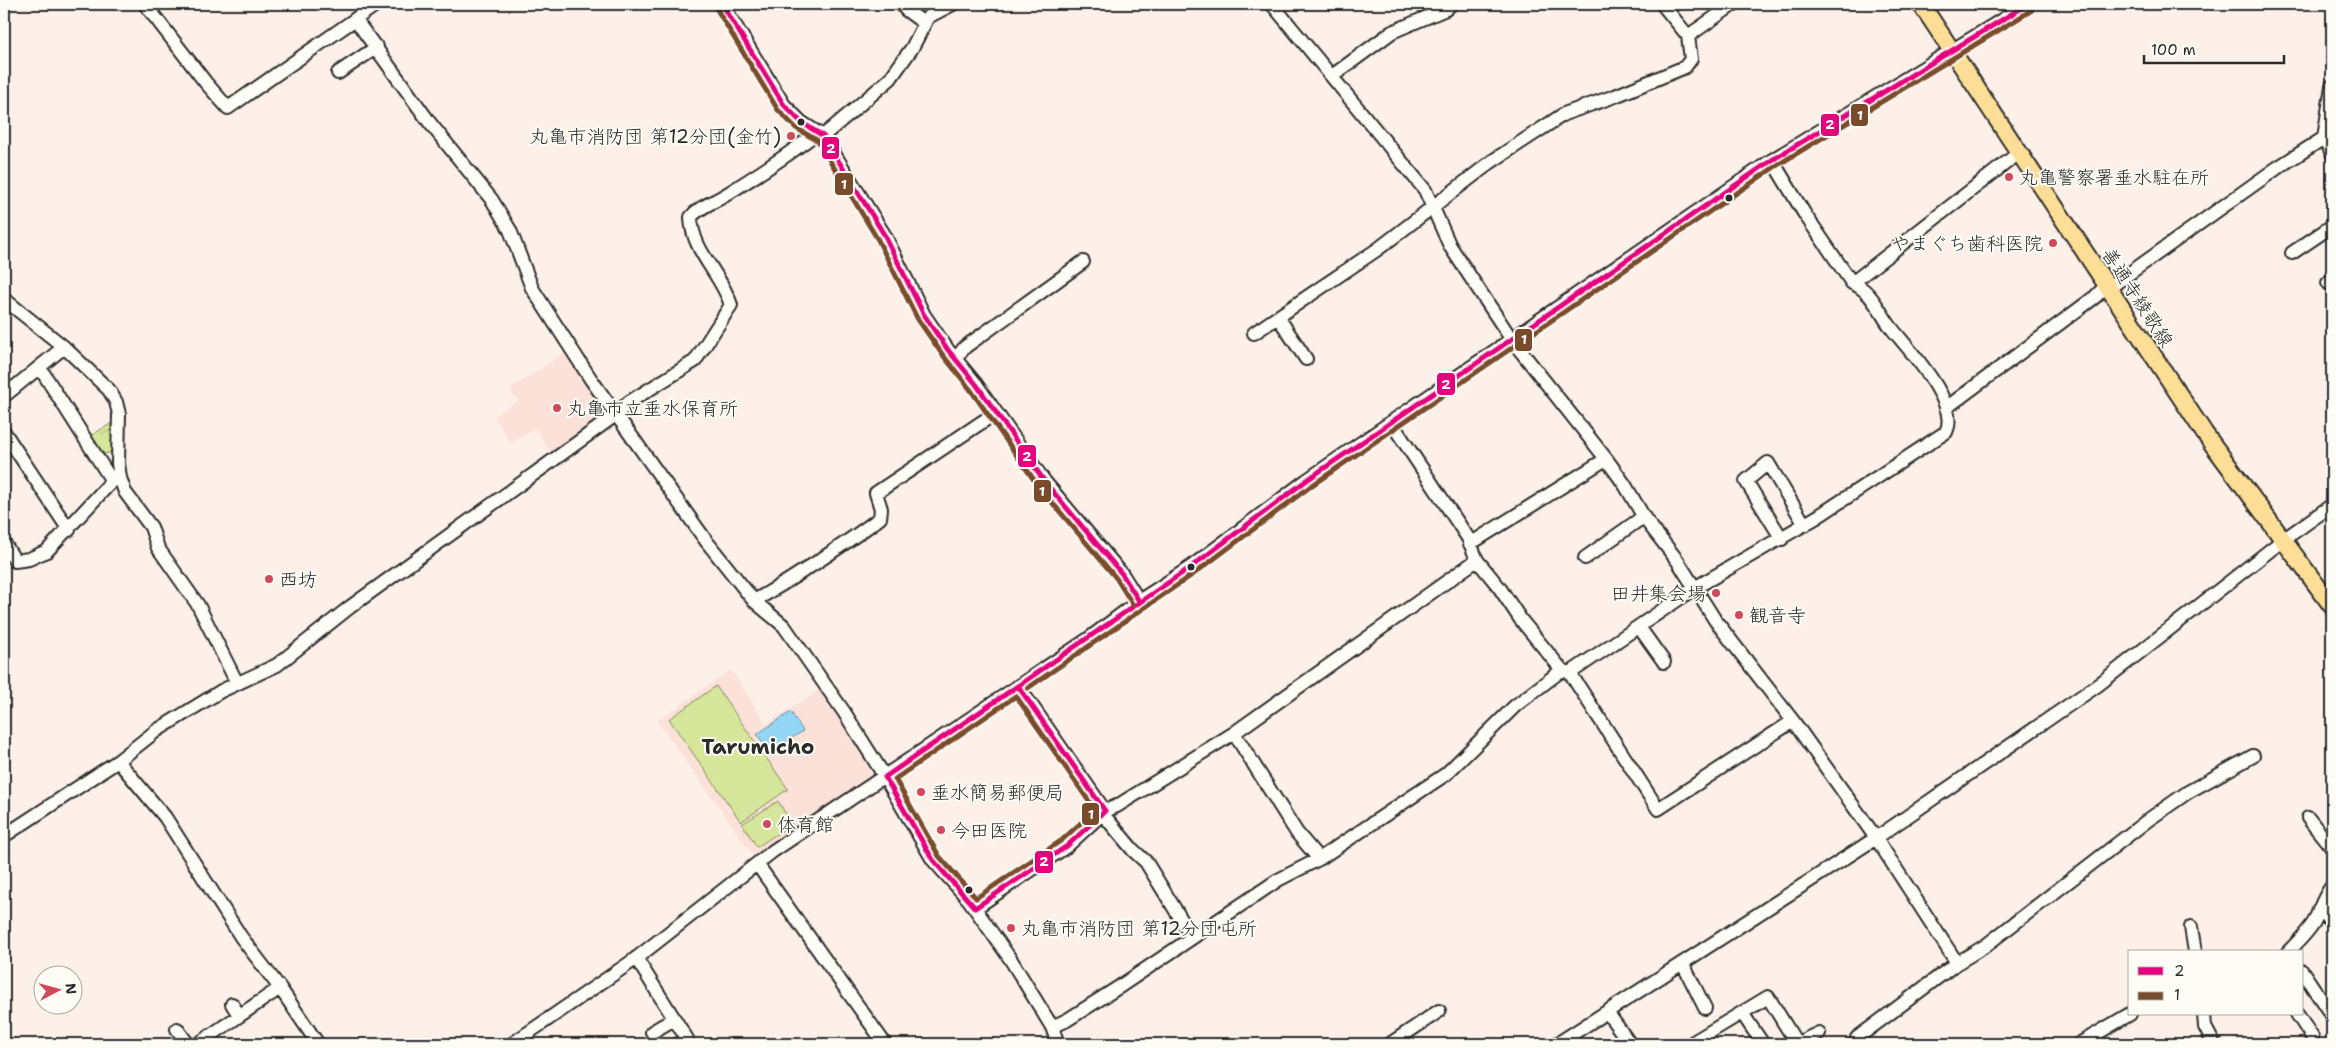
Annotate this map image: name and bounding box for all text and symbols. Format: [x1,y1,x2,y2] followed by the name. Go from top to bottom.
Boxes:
[2144,32,2284,64] scale bar
[2151,40,2196,60] text: 100 m
[1850,103,1869,127] line badge: 1
[1857,106,1863,124] text: 1
[1820,113,1840,137] line badge: 2
[1825,115,1835,133] text: 2
[796,117,806,127] unlabelled marker
[529,124,781,149] place label: 丸亀市消防団 第12分団(金竹)
[785,130,797,142] marker: 丸亀市消防団 第12分団(金竹)
[821,136,840,160] line badge: 2
[826,139,836,157] text: 2
[2019,165,2209,190] place label: 丸亀警察署垂水駐在所
[2003,171,2015,183] marker: 丸亀警察署垂水駐在所
[834,172,854,196] line badge: 1
[841,175,847,193] text: 1
[1724,193,1734,203] unlabelled marker
[1891,231,2043,256] place label: やまぐち歯科医院
[2047,237,2059,249] marker: やまぐち歯科医院
[2096,243,2179,352] street label: 善通寺綾歌線
[1514,328,1533,352] line badge: 1
[1521,330,1527,348] text: 1
[1436,372,1456,396] line badge: 2
[1441,375,1451,393] text: 2
[567,396,738,421] place label: 丸亀市立垂水保育所
[551,402,563,414] marker: 丸亀市立垂水保育所
[1017,444,1037,468] line badge: 2
[1022,447,1032,465] text: 2
[1033,479,1052,503] line badge: 1
[1039,482,1045,500] text: 1
[1186,562,1196,572] unlabelled marker
[279,567,317,592] place label: 西坊
[263,573,275,585] marker: 西坊
[1611,581,1706,606] place label: 田井集会場
[1710,587,1722,599] marker: 田井集会場
[1749,603,1806,628] place label: 観音寺
[1733,609,1745,621] marker: 観音寺
[702,733,814,761] district label: Tarumicho
[931,780,1064,805] place label: 垂水簡易郵便局
[915,786,927,798] marker: 垂水簡易郵便局
[1081,802,1100,826] line badge: 1
[1088,805,1094,823] text: 1
[777,812,834,837] place label: 体育館
[761,818,773,830] marker: 体育館
[951,818,1027,843] place label: 今田医院
[935,824,947,836] marker: 今田医院
[1034,850,1054,874] line badge: 2
[1039,852,1049,870] text: 2
[964,885,974,895] unlabelled marker
[1021,916,1257,941] place label: 丸亀市消防団 第12分団屯所
[1005,922,1017,934] marker: 丸亀市消防団 第12分団屯所
[2128,950,2304,1016] legend
[2174,961,2185,981] text: 2
[32,966,82,1016] north arrow
[61,982,80,995] text: N
[2174,985,2180,1005] text: 1

